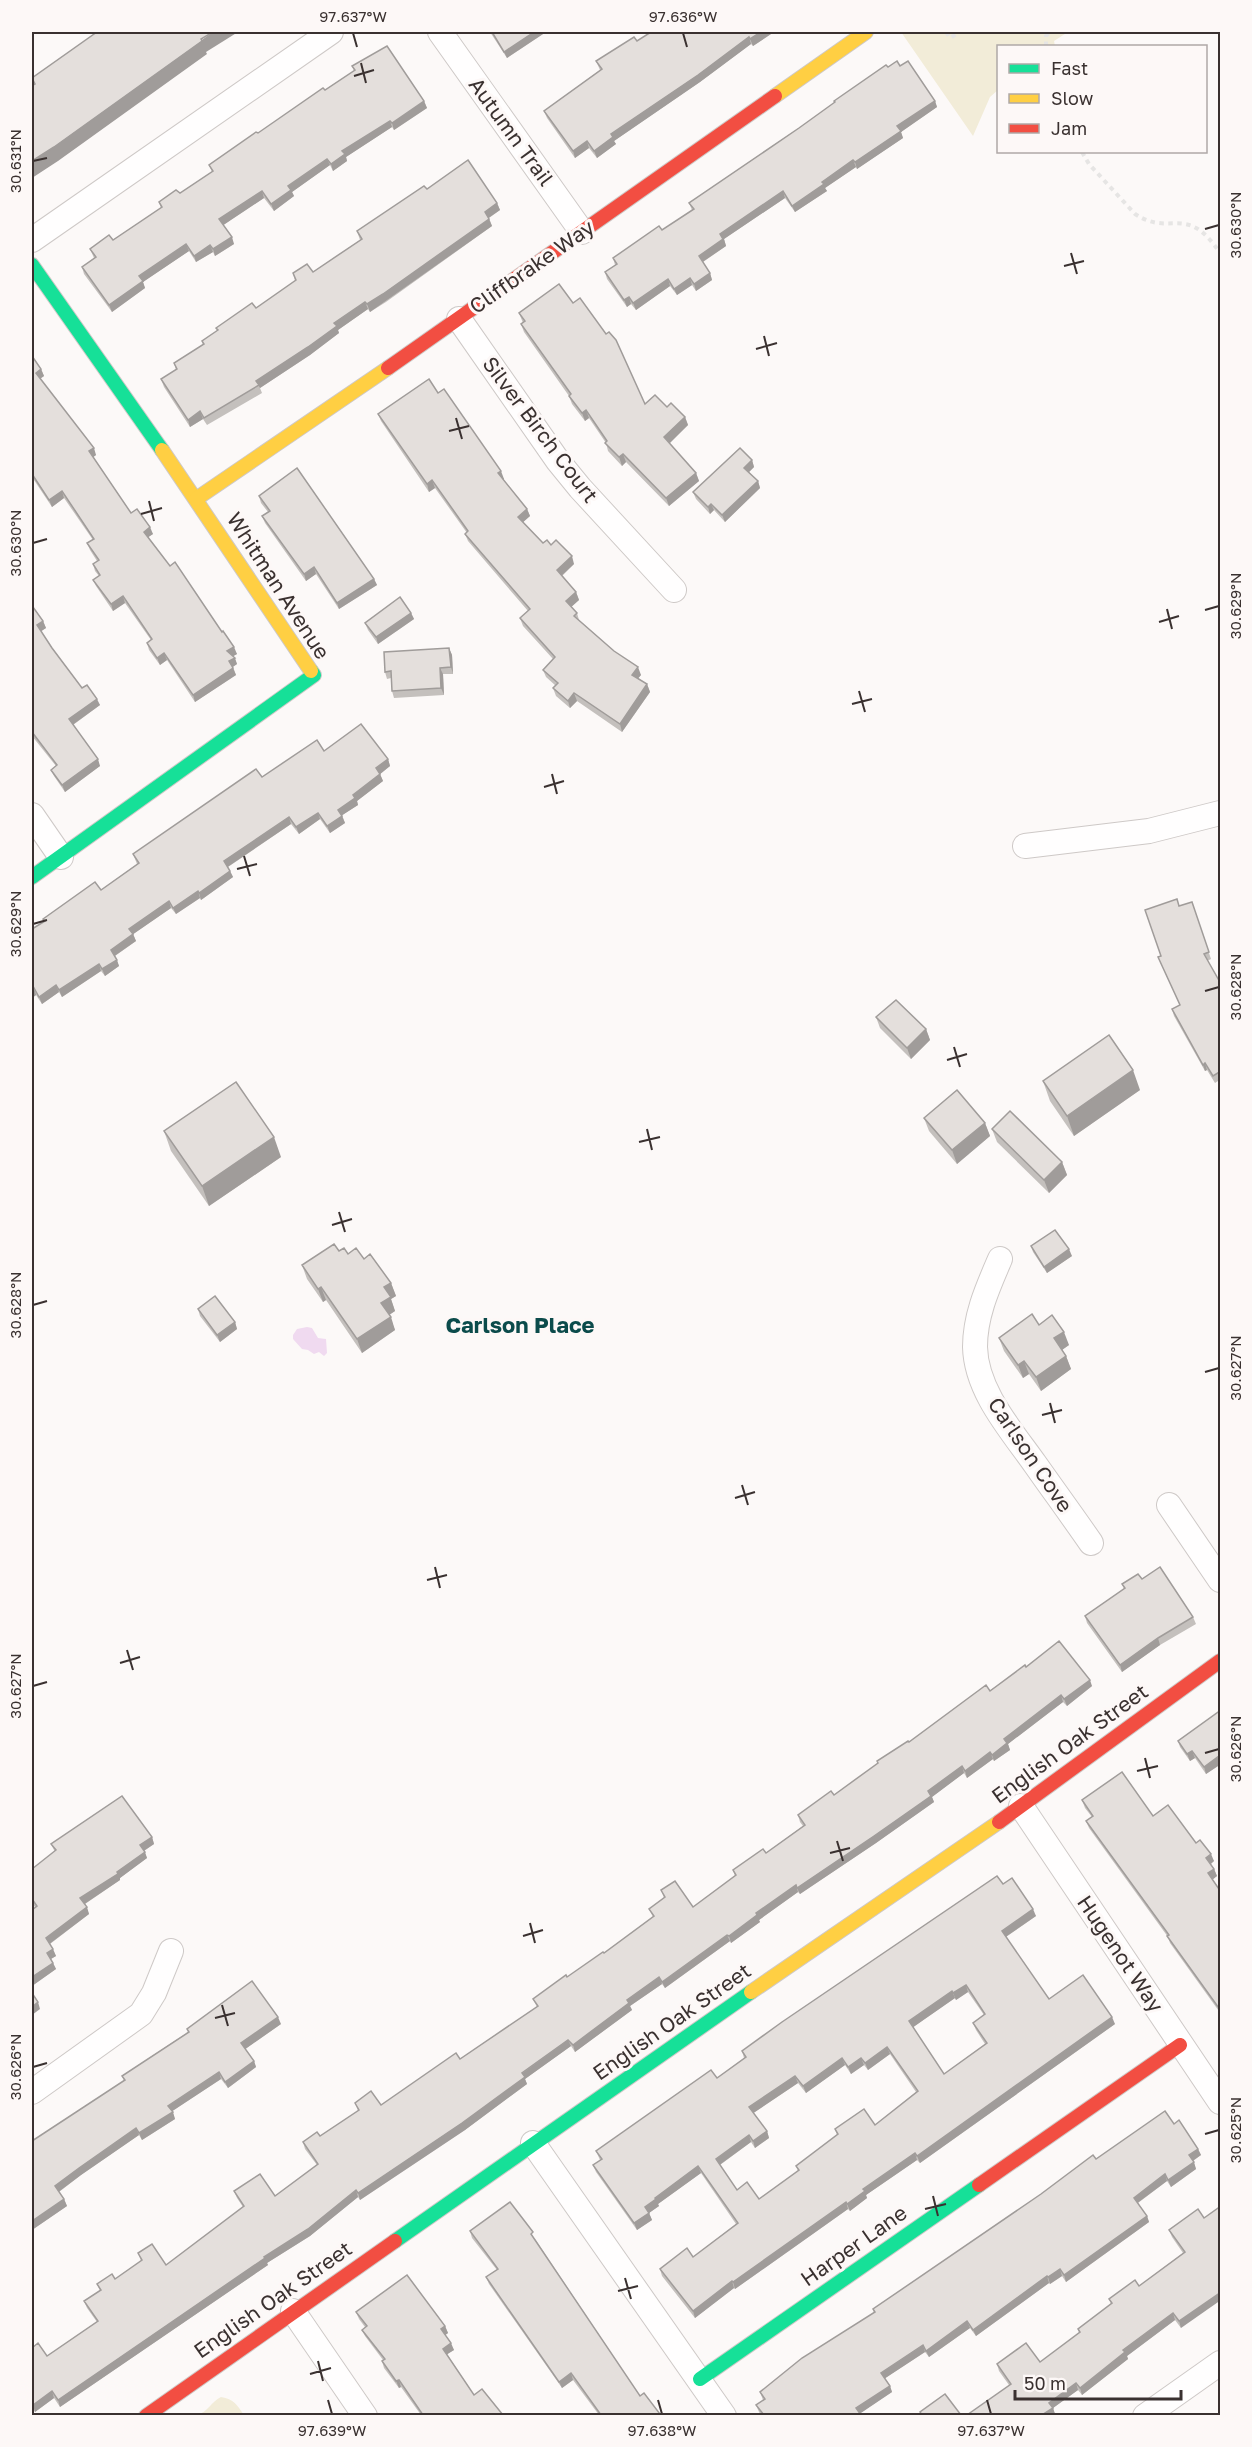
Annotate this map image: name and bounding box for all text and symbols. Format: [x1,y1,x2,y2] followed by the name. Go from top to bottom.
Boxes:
[319,7,387,25] text: 97.637°W
[649,7,717,25] text: 97.636°W
[997,45,1207,153] legend
[1051,57,1088,79] text: Fast
[464,72,560,191] street label: Autumn Trail
[1051,87,1094,109] text: Slow
[1051,117,1087,139] text: Jam
[6,129,24,193] text: 30.631°N
[1226,192,1244,258] text: 30.630°N
[464,213,599,319] street label: Cliffbrake Way
[477,351,604,508] street label: Silver Birch Court
[222,507,336,664] street label: Whitman Avenue
[6,510,24,576] text: 30.630°N
[1226,573,1244,639] text: 30.629°N
[6,891,24,957] text: 30.629°N
[1226,954,1244,1020] text: 30.628°N
[6,1272,24,1338] text: 30.628°N
[445,1311,595,1338] district label: Carlson Place
[1226,1335,1244,1401] text: 30.627°N
[983,1392,1079,1517] street label: Carlson Cove
[6,1653,24,1719] text: 30.627°N
[986,1678,1153,1809] street label: English Oak Street
[1226,1716,1244,1782] text: 30.626°N
[1072,1890,1170,2017] street label: Hugenot Way
[587,1957,755,2085] street label: English Oak Street
[6,2034,24,2100] text: 30.626°N
[1226,2097,1244,2163] text: 30.625°N
[795,2199,912,2291] street label: Harper Lane
[188,2235,356,2363] street label: English Oak Street
[1015,2363,1182,2401] scale bar
[1024,2372,1066,2394] text: 50 m
[298,2421,366,2439] text: 97.639°W
[628,2421,696,2439] text: 97.638°W
[957,2421,1025,2439] text: 97.637°W

